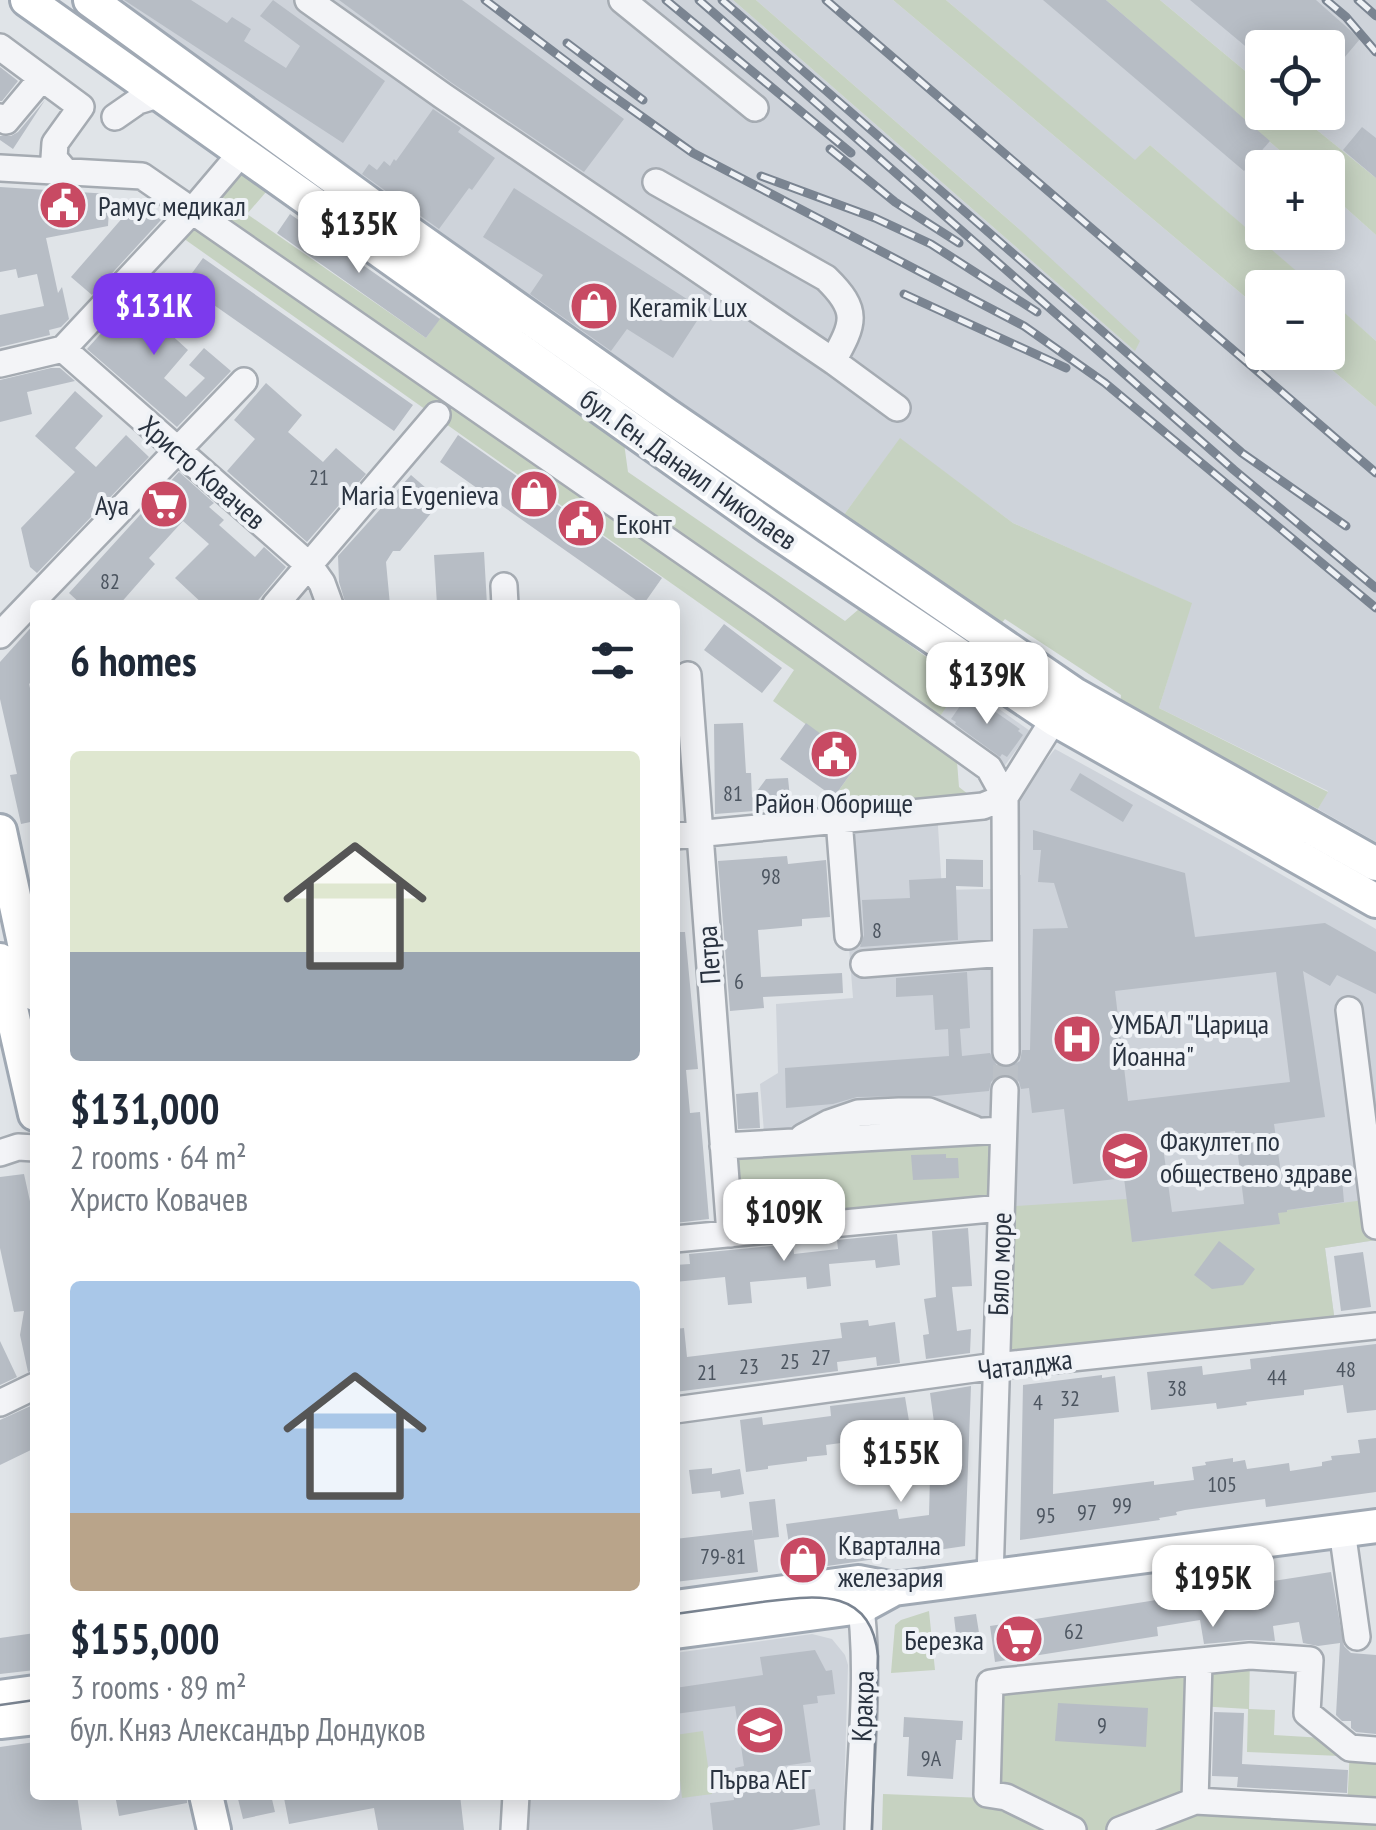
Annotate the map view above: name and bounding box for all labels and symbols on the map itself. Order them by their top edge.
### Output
public building icon: Рамус медикал [37,179,89,231]
place label: Рамус медикал [98,187,246,224]
pin: $135K [289,191,429,276]
pin: $131K [84,273,224,358]
shop icon: Keramik Lux [568,280,620,332]
place label: Keramik Lux [629,288,748,325]
street label: бул. Ген. Данаил Николаев [573,380,805,558]
street label: Христо Ковачев [132,407,274,537]
house number: 21 [309,463,329,491]
shop icon: Maria Evgenieva [508,468,560,520]
place label: Maria Evgenieva [341,476,499,513]
supermarket icon: Aya [138,478,190,530]
place label: Aya [95,486,129,523]
public building icon: Еконт [555,497,607,549]
place label: Еконт [616,505,672,542]
house number: 82 [100,567,120,595]
pin: $139K [917,642,1057,727]
public building icon: Район Оборище [808,728,860,780]
house number: 81 [723,779,743,807]
place label: Район Оборище [755,784,913,821]
house number: 98 [761,862,781,890]
house number: 8 [872,916,882,944]
street label: Петра [687,924,729,986]
house number: 6 [734,967,744,995]
place label: УМБАЛ "Царица Йоанна" [1112,1005,1269,1074]
hospital icon: УМБАЛ "Царица Йоанна" [1051,1013,1103,1065]
place label: Факултет по обществено здраве [1160,1122,1353,1191]
school or university icon: Факултет по обществено здраве [1099,1130,1151,1182]
pin: $109K [714,1179,854,1264]
street label: Бяло море [979,1212,1019,1316]
street label: Чаталджа [976,1340,1074,1388]
house number: 27 [811,1343,831,1371]
house number: 25 [780,1347,800,1375]
house number: 23 [739,1352,759,1380]
house number: 48 [1336,1355,1356,1383]
house number: 21 [697,1358,717,1386]
house number: 44 [1267,1363,1287,1391]
house number: 38 [1167,1374,1187,1402]
house number: 32 [1060,1384,1080,1412]
house number: 4 [1033,1388,1043,1416]
pin: $155K [831,1420,971,1505]
house number: 105 [1207,1470,1237,1498]
house number: 99 [1112,1491,1132,1519]
house number: 97 [1077,1498,1097,1526]
house number: 95 [1036,1501,1056,1529]
place label: Квартална железария [838,1526,943,1595]
shop icon: Квартална железария [777,1534,829,1586]
house number: 79-81 [700,1542,746,1570]
pin: $195K [1143,1545,1283,1630]
supermarket icon: Березка [993,1613,1045,1665]
house number: 62 [1064,1617,1084,1645]
place label: Березка [904,1621,984,1658]
street label: Кракра [842,1670,882,1742]
school or university icon: Първа АЕГ [734,1704,786,1756]
house number: 9 [1097,1711,1107,1739]
house number: 9А [921,1744,942,1772]
place label: Първа АЕГ [709,1760,812,1797]

